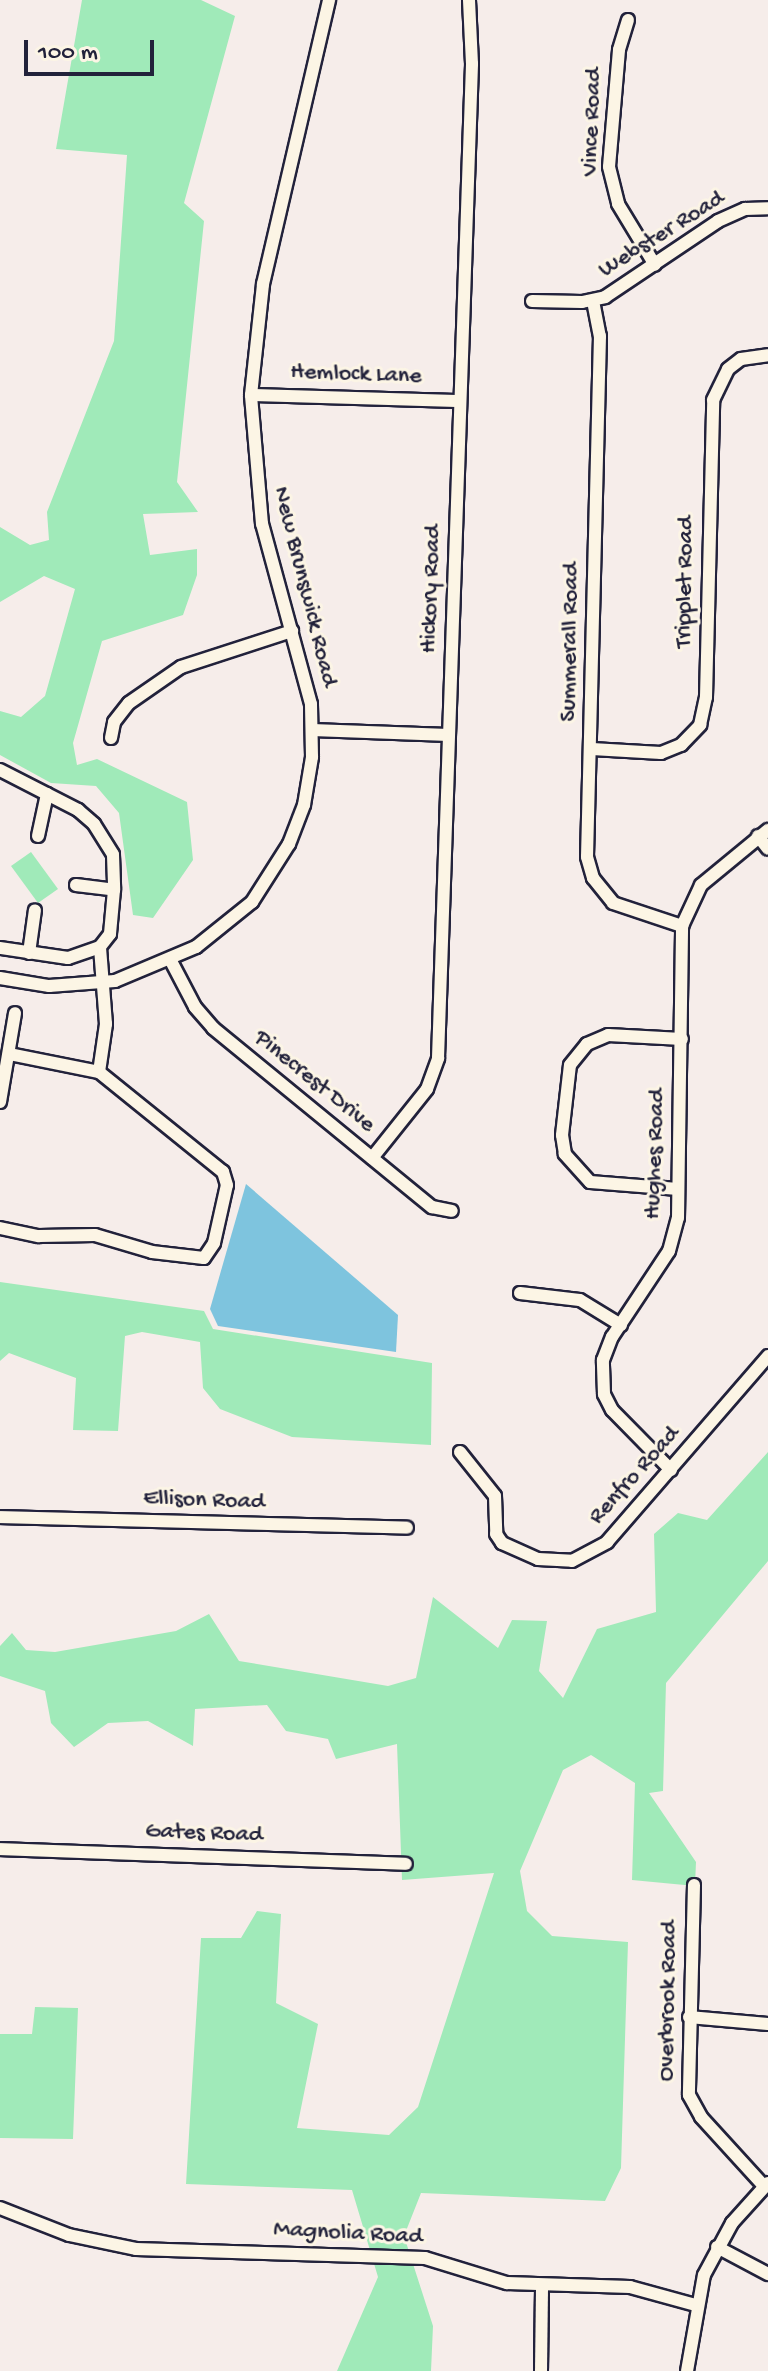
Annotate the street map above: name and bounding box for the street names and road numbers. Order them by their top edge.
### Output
street label: Vince Road [577,67,609,177]
street label: Webster Road [594,185,730,285]
street label: Hemlock Lane [290,358,422,392]
street label: New Brunswick Road [265,484,343,690]
street label: Tripplet Road [670,516,702,648]
street label: Hickory Road [415,524,449,654]
street label: Summerall Road [555,562,587,722]
street label: Pinecrest Drive [247,1024,381,1140]
street label: Hughes Road [639,1088,673,1220]
street label: Renfro Road [583,1421,687,1531]
street label: Ellison Road [143,1484,265,1518]
street label: Gates Road [145,1818,263,1850]
street label: Overbrook Road [653,1920,685,2082]
street label: Magnolia Road [273,2216,423,2252]

